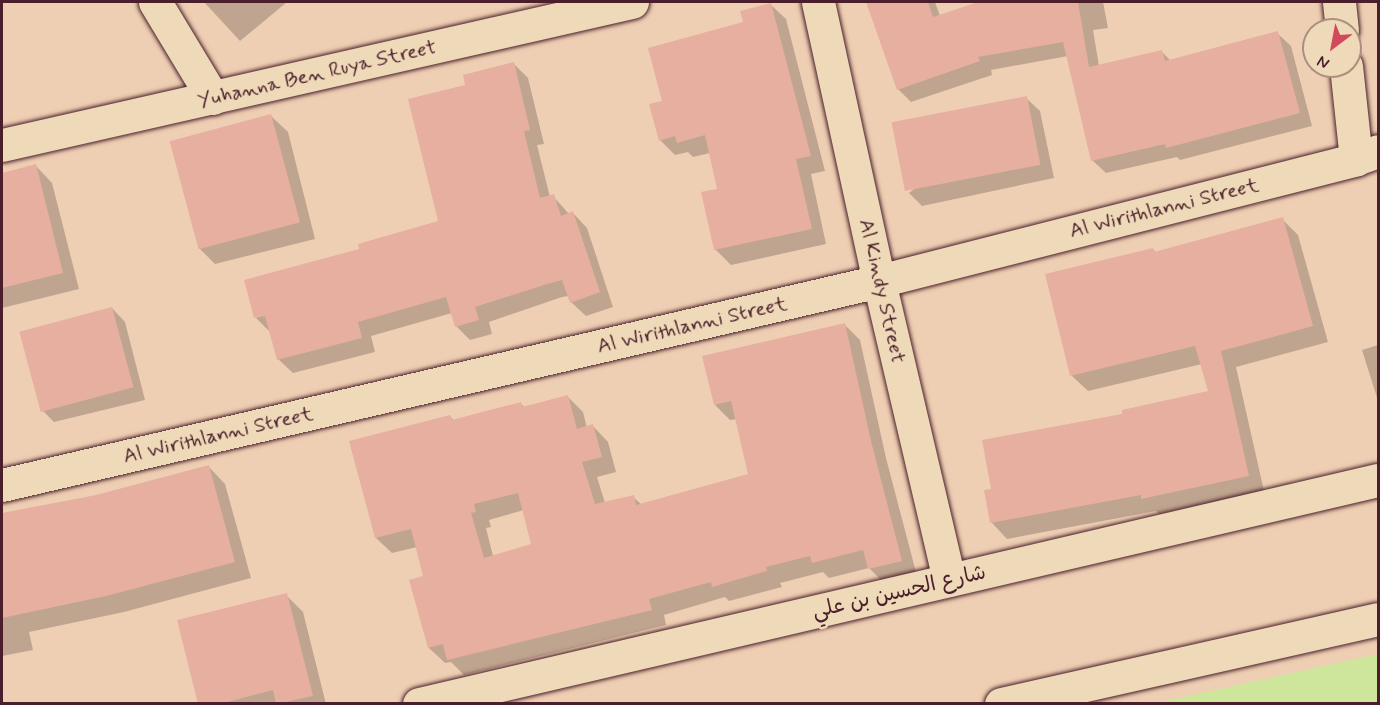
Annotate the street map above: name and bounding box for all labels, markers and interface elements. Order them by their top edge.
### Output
north arrow [1302,18,1362,78]
street label: Yuhanna Ben Ruya Street [198,35,436,113]
text: N [1313,50,1333,74]
street label: Al Wirithlanni Street [1067,172,1261,244]
street label: Al Kindy Street [854,219,910,363]
street label: Al Wirithlanni Street [595,291,789,359]
street label: Al Wirithlanni Street [121,401,315,469]
street label: شارع الحسين بن علي [810,560,988,624]

